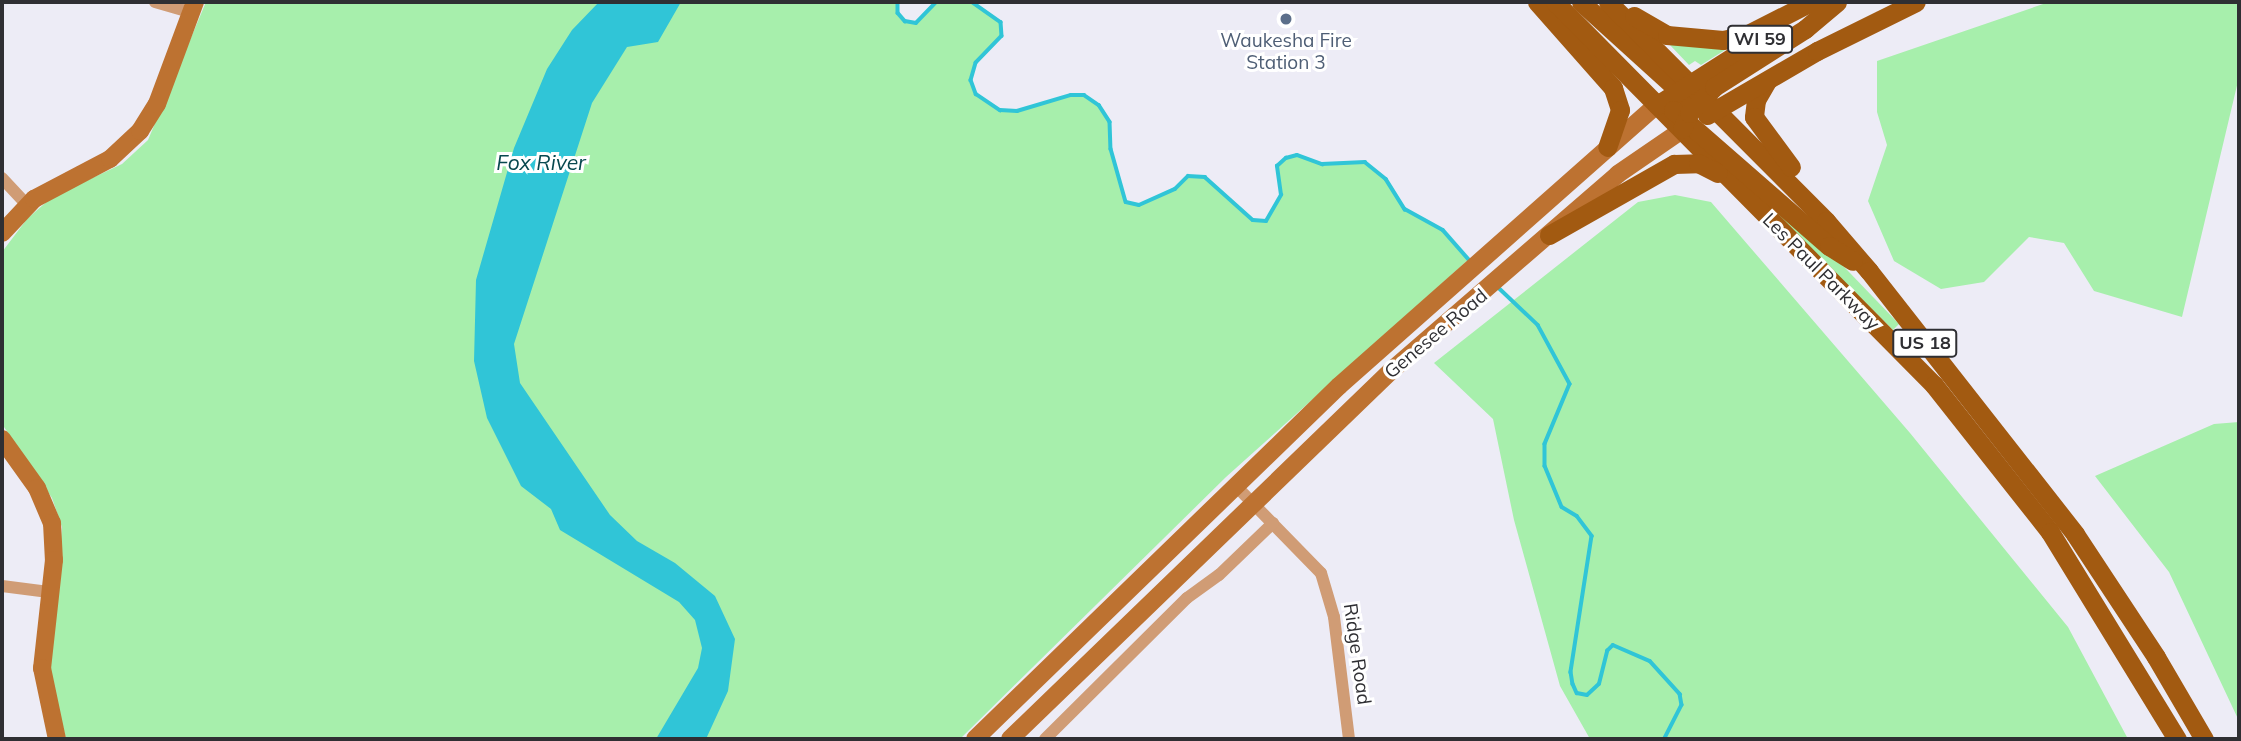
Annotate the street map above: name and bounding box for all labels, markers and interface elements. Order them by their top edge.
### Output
marker: Waukesha Fire Station 3 [1278,11,1294,27]
road number: WI 59 [1727,24,1793,54]
place label: Waukesha Fire Station 3 [1220,30,1352,74]
water label: Fox River [496,149,586,175]
street label: Les Paul Parkway [1758,209,1884,335]
street label: Genesee Road [1380,284,1492,384]
road number: US 18 [1892,328,1958,358]
street label: Ridge Road [1339,602,1375,706]

